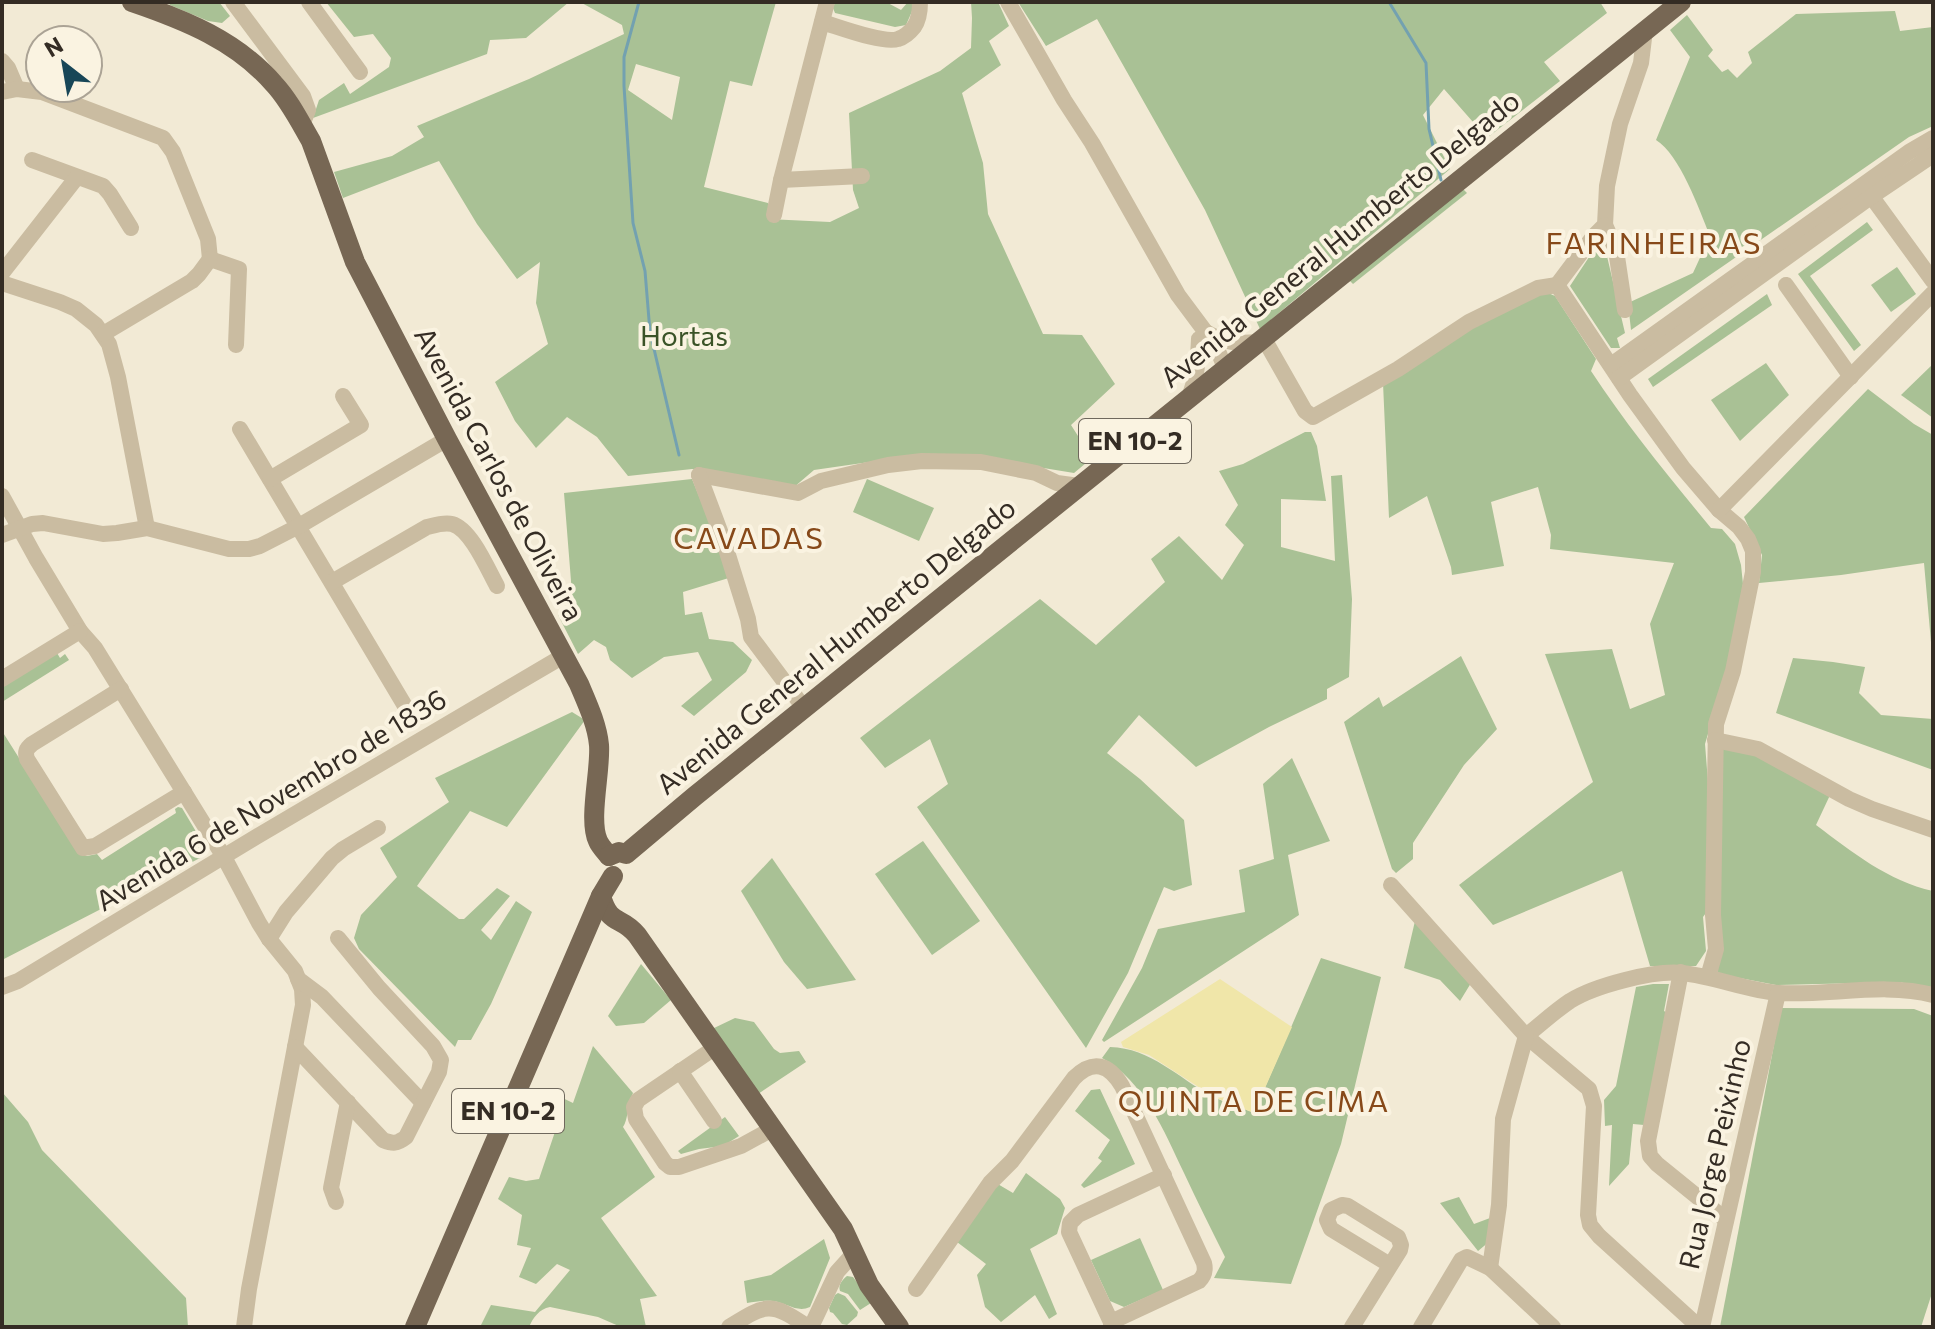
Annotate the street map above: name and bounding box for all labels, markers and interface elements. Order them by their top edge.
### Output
north arrow [24,24,104,104]
text: N [39,31,67,62]
street label: Avenida General Humberto Delgado [1153,83,1526,394]
district label: FARINHEIRAS [1546,223,1762,260]
park label: Hortas [640,318,728,352]
street label: Avenida Carlos de Oliveira [408,321,592,626]
road number: EN 10-2 [1079,419,1191,463]
street label: Avenida General Humberto Delgado [649,490,1022,801]
district label: CAVADAS [673,518,825,555]
street label: Avenida 6 de Novembro de 1836 [89,681,452,917]
street label: Rua Jorge Peixinho [1671,1035,1757,1272]
district label: QUINTA DE CIMA [1118,1081,1390,1118]
road number: EN 10-2 [452,1089,564,1133]

